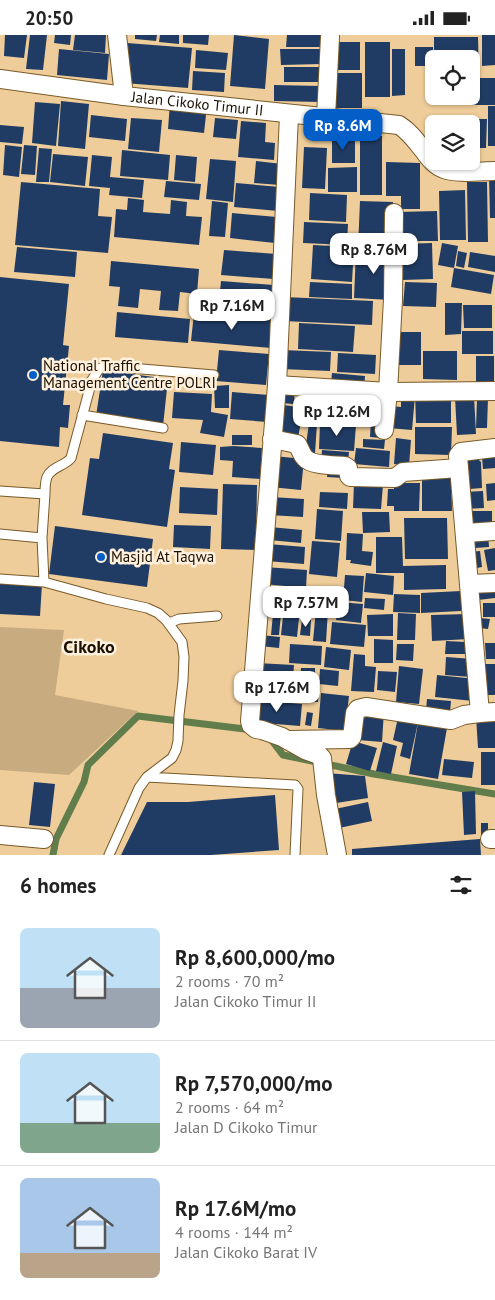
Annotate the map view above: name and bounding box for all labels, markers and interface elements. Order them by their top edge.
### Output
text: 20:50 [25,6,73,30]
map controls [425,50,480,170]
button: locate [425,50,480,105]
street label: Jalan Cikoko Timur II [130,87,264,120]
pin: Rp 8.6M [297,109,389,151]
text: Rp 8.6M [314,115,372,135]
button: layers [425,115,480,170]
pin: Rp 8.76M [322,233,426,275]
text: Rp 8.76M [341,239,407,259]
pin: Rp 7.16M [180,289,284,331]
text: Rp 7.16M [200,295,264,315]
place label: National Traffic Management Centre POLRI [43,356,216,392]
marker: National Traffic Management Centre POLRI [27,369,39,381]
pin: Rp 12.6M [285,395,389,437]
text: Rp 12.6M [304,401,370,421]
place label: Masjid At Taqwa [111,547,214,566]
marker: Masjid At Taqwa [95,551,107,563]
pin: Rp 7.57M [254,585,358,628]
text: Rp 7.57M [274,592,338,612]
district label: Cikoko [63,635,115,658]
pin: Rp 17.6M [225,671,329,713]
text: Rp 17.6M [245,677,309,697]
icon: filters [447,871,475,899]
text: 6 homes [20,872,96,899]
text: Rp 8,600,000/mo [175,944,335,971]
icon: home [60,948,120,1008]
text: 2 rooms · 70 m² [175,971,284,991]
text: Jalan Cikoko Timur II [175,991,316,1011]
text: Rp 7,570,000/mo [175,1070,332,1097]
icon: home [60,1073,120,1133]
text: 2 rooms · 64 m² [175,1097,284,1117]
text: Jalan D Cikoko Timur [175,1117,317,1137]
text: Rp 17.6M/mo [175,1195,296,1222]
icon: home [60,1198,120,1258]
text: 4 rooms · 144 m² [175,1222,293,1242]
text: Jalan Cikoko Barat IV [175,1242,317,1262]

